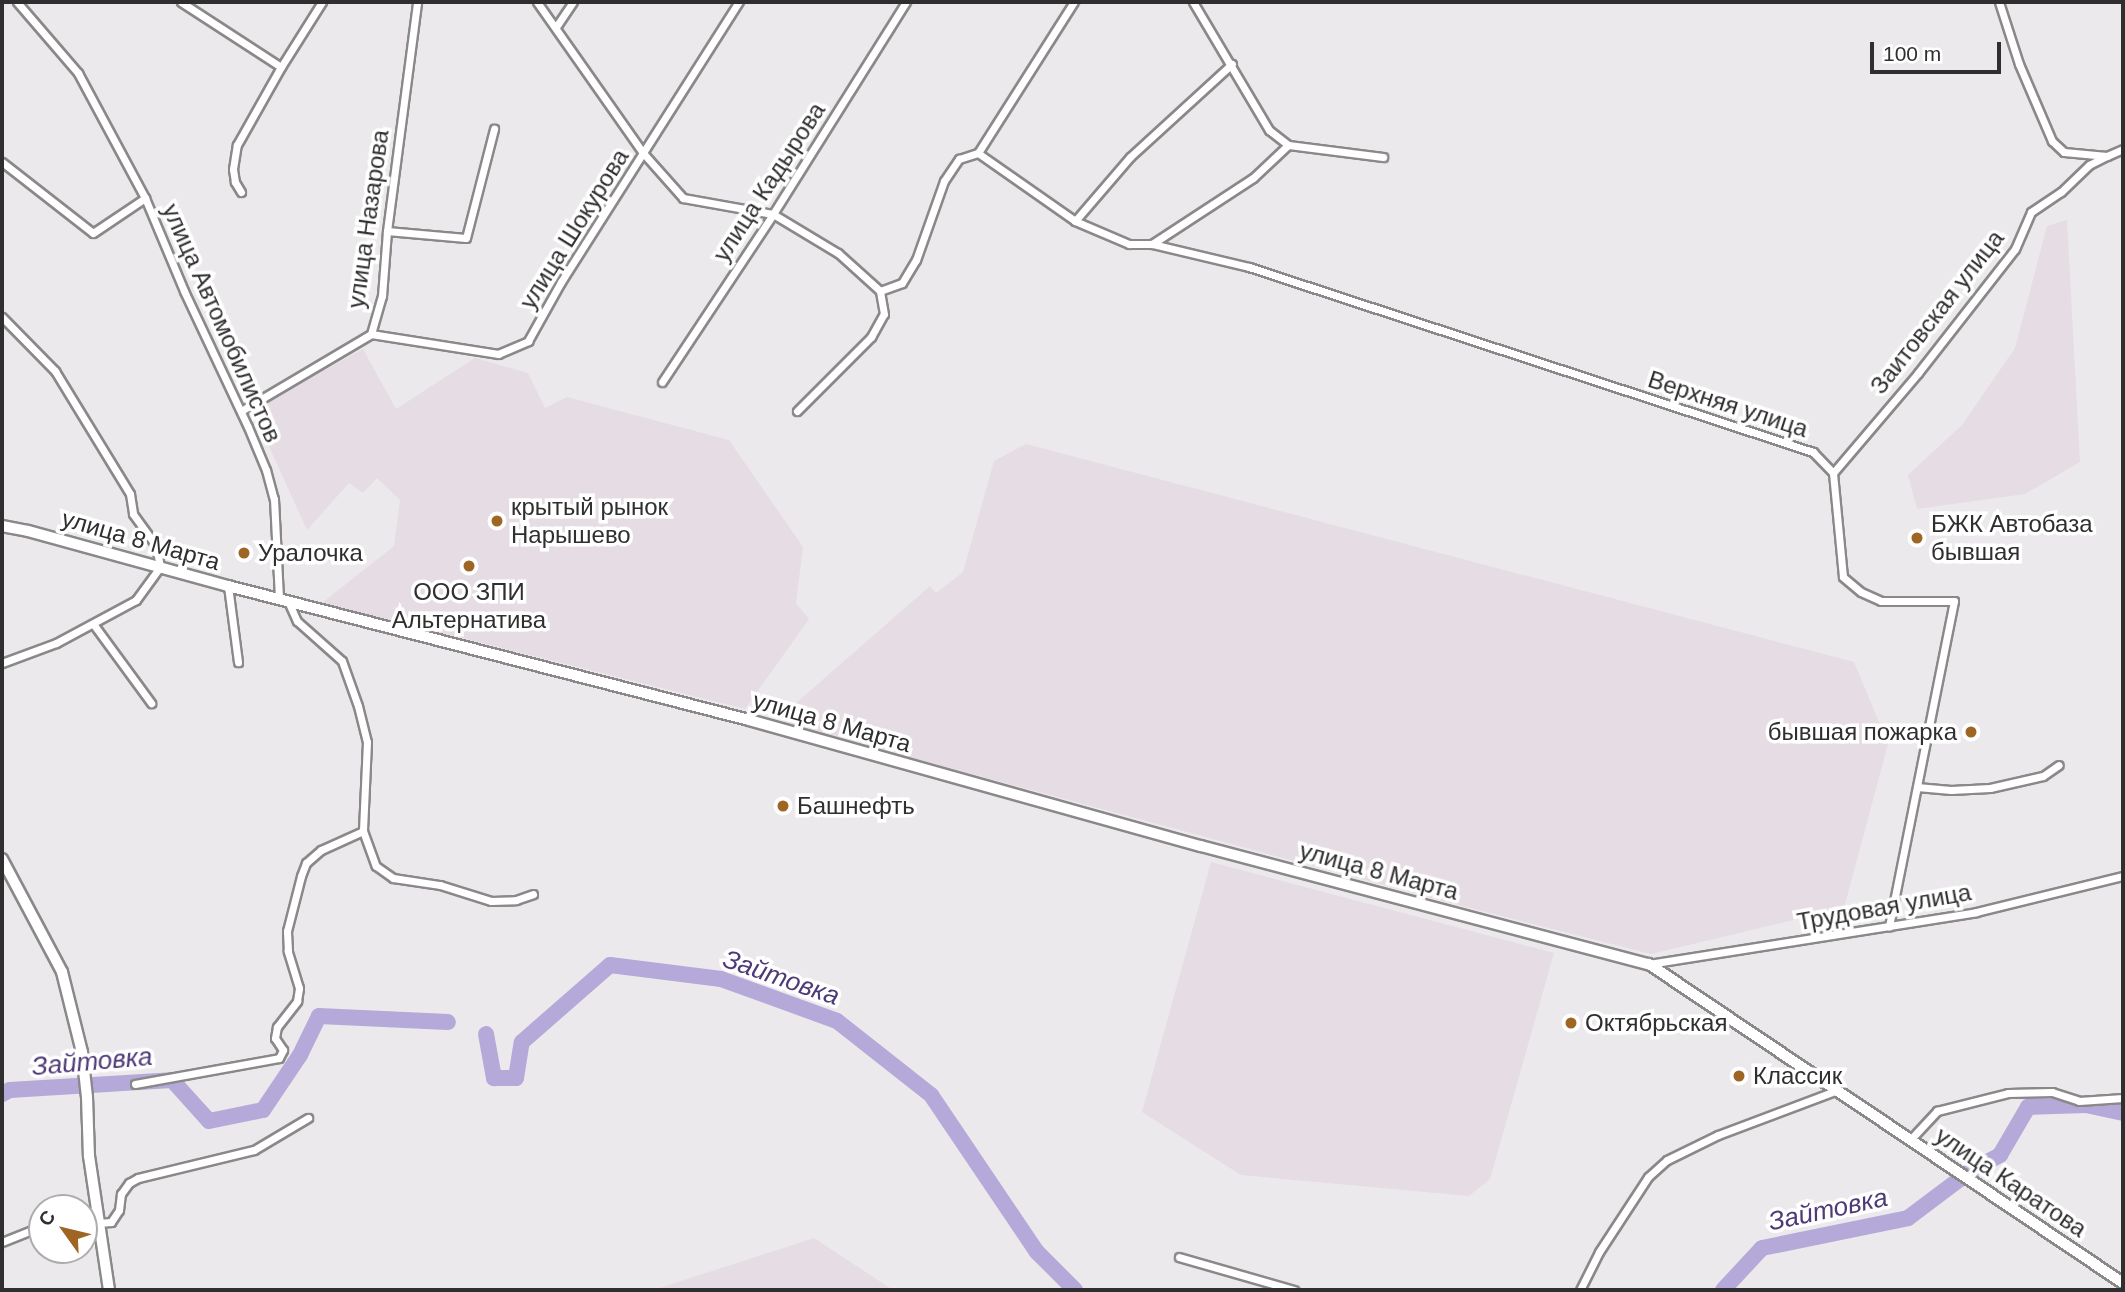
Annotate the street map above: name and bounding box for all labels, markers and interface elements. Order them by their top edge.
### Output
scale bar [1873,28,2004,72]
text: 100 m [1883,42,1941,65]
street label: улица Кадырова [707,97,831,267]
street label: улица Назарова [341,128,395,310]
street label: улица Шокурова [513,144,635,314]
street label: улица Автомобилистов [156,199,288,447]
street label: Заитовская улица [1864,224,2010,400]
street label: Верхняя улица [1644,365,1812,443]
place label: крытый рынок Нарышево [511,493,668,549]
street label: улица 8 Марта [59,504,223,576]
place label: БЖК Автобаза бывшая [1931,510,2092,566]
marker: крытый рынок Нарышево [489,513,505,529]
marker: БЖК Автобаза бывшая [1909,530,1925,546]
place label: Уралочка [258,539,363,567]
marker: Уралочка [236,545,252,561]
marker: ООО ЗПИ Альтернатива [461,558,477,574]
place label: ООО ЗПИ Альтернатива [392,578,546,634]
street label: улица 8 Марта [750,686,914,758]
place label: бывшая пожарка [1768,718,1957,746]
marker: бывшая пожарка [1963,724,1979,740]
place label: Башнефть [797,792,915,820]
marker: Башнефть [775,798,791,814]
street label: улица 8 Марта [1296,836,1462,906]
street label: Трудовая улица [1795,878,1973,936]
water label: Зайтовка [719,944,843,1012]
place label: Октябрьская [1585,1009,1727,1037]
marker: Октябрьская [1563,1015,1579,1031]
water label: Зайтовка [30,1041,154,1083]
place label: Классик [1753,1062,1842,1090]
marker: Классик [1731,1068,1747,1084]
street label: улица Каратова [1930,1121,2092,1243]
water label: Зайтовка [1766,1182,1890,1238]
north arrow [28,1194,98,1264]
text: С [34,1207,59,1230]

